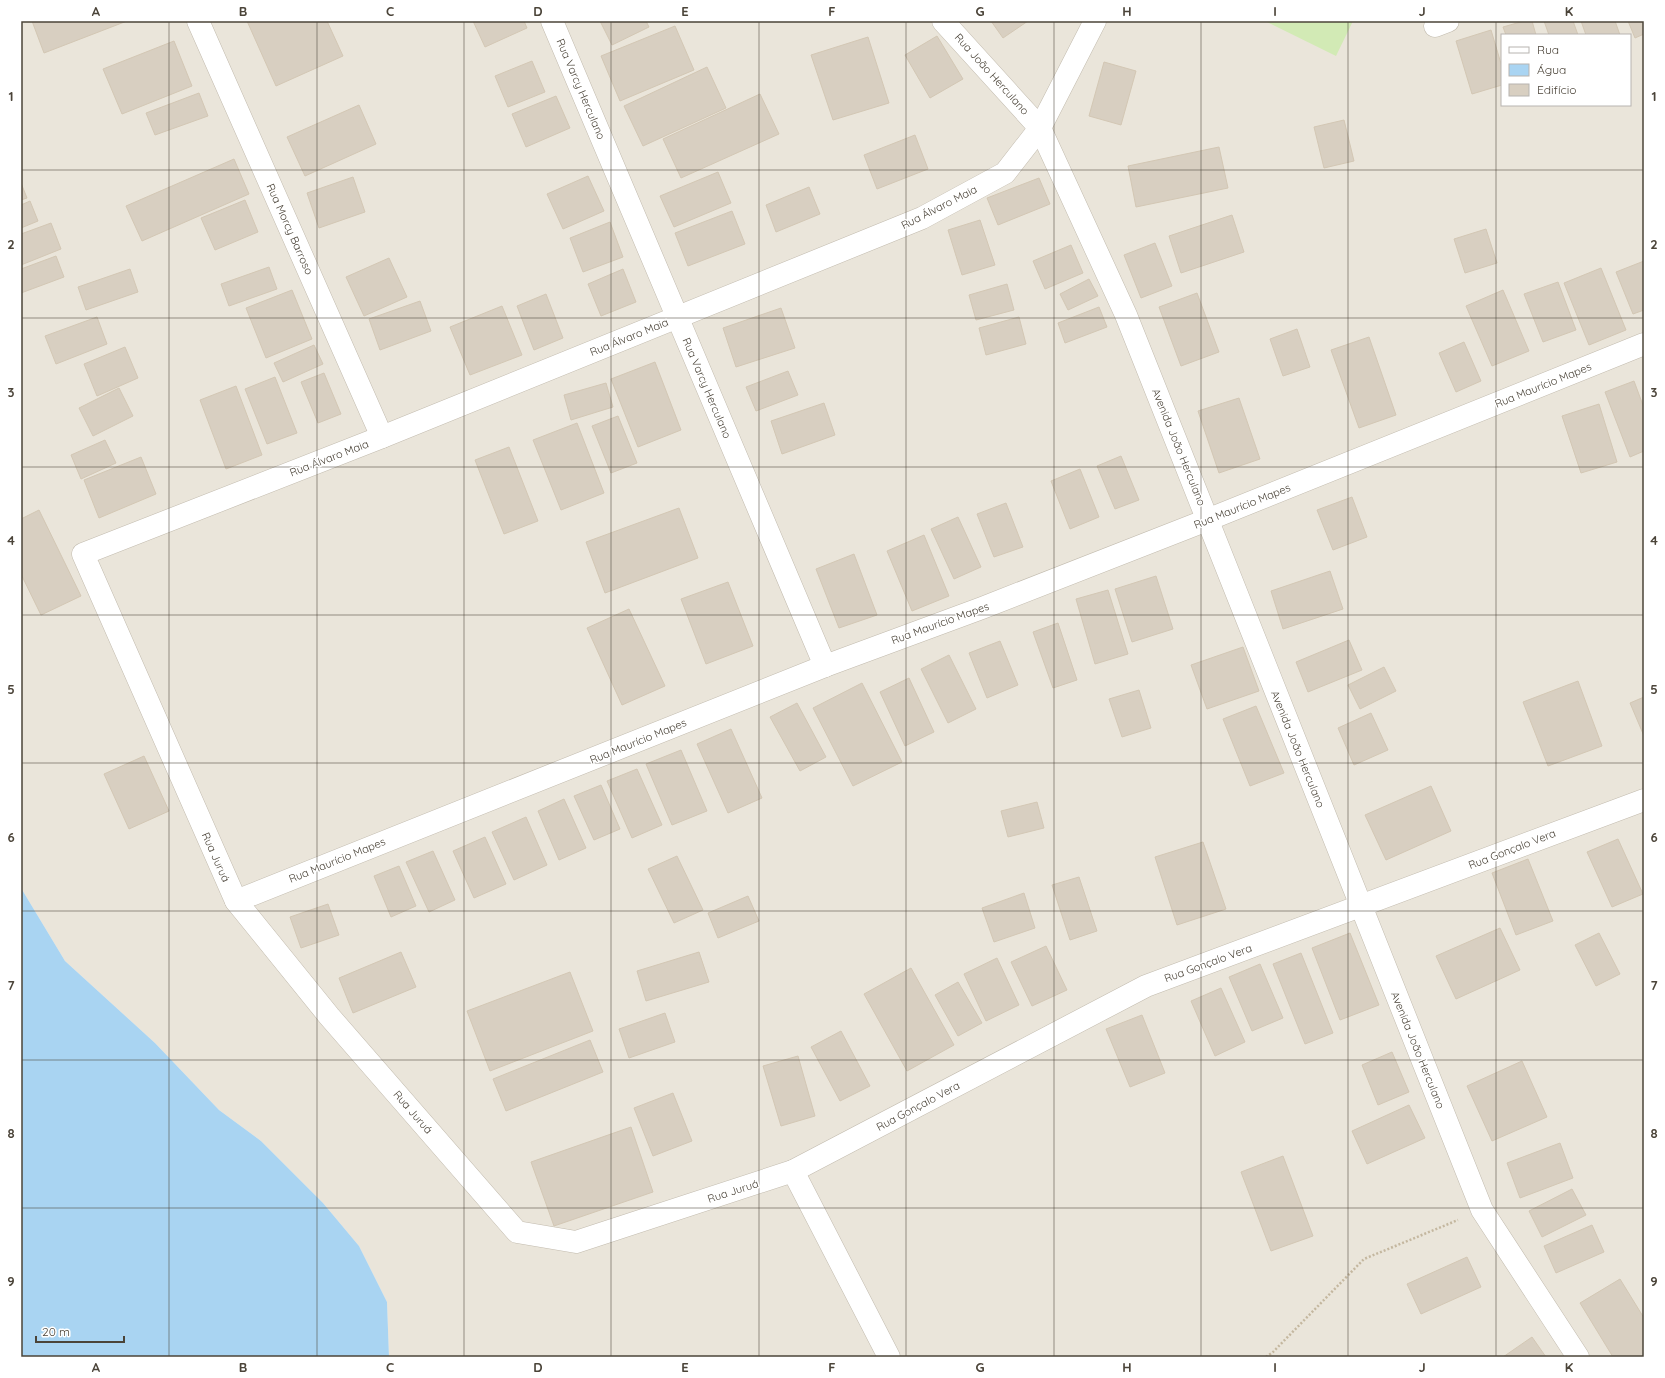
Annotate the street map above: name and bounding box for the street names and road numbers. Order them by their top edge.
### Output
street label: Rua João Herculano [952,30,1032,118]
street label: Rua Varcy Herculano [553,36,609,142]
street label: Rua Morcy Barroso [264,181,317,277]
street label: Rua Álvaro Maia [899,182,979,232]
street label: Rua Álvaro Maia [588,315,670,359]
street label: Rua Varcy Herculano [679,335,735,441]
street label: Rua Maurício Mapes [1493,359,1593,411]
street label: Avenida João Herculano [1149,386,1209,508]
street label: Rua Álvaro Maia [288,437,370,479]
street label: Rua Maurício Mapes [1192,480,1292,532]
street label: Rua Maurício Mapes [889,599,991,647]
street label: Avenida João Herculano [1268,688,1328,810]
street label: Rua Maurício Mapes [588,715,688,767]
street label: Rua Gonçalo Vera [1466,826,1558,872]
street label: Rua Juruá [199,830,233,884]
street label: Rua Maurício Mapes [287,834,387,886]
street label: Rua Gonçalo Vera [1162,941,1254,985]
street label: Avenida João Herculano [1388,989,1448,1111]
street label: Rua Gonçalo Vera [874,1078,962,1134]
street label: Rua Juruá [390,1087,436,1137]
street label: Rua Juruá [706,1176,760,1206]

